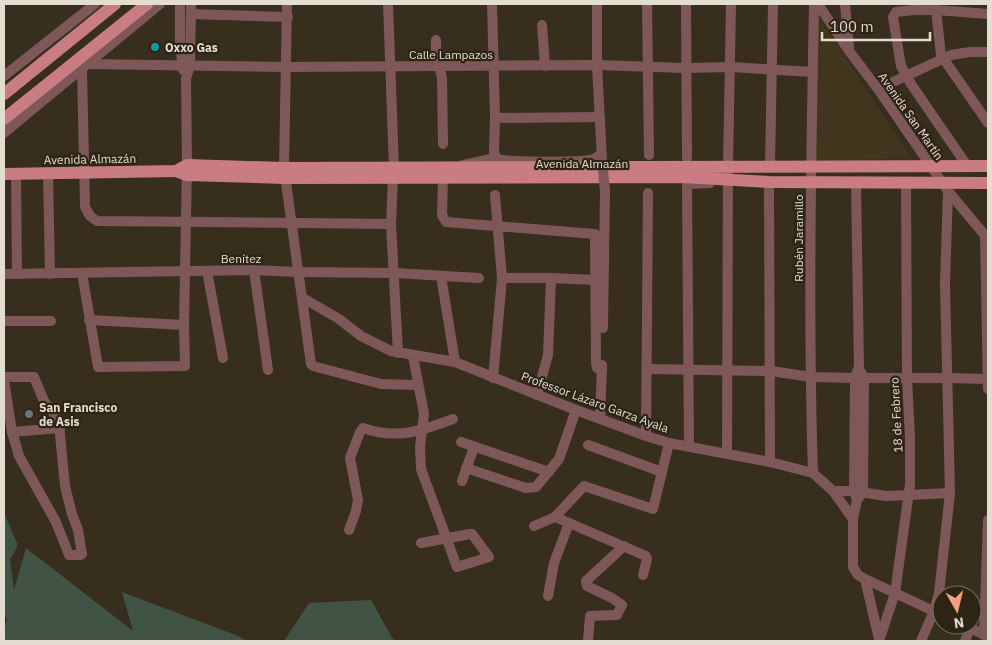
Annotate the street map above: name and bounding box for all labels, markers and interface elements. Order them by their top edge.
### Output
scale bar [822,10,930,42]
text: 100 m [830,17,874,36]
place label: Oxxo Gas [165,40,218,55]
marker: Oxxo Gas [149,41,161,53]
street label: Calle Lampazos [409,47,493,62]
street label: Avenida San Martín [875,69,947,163]
street label: Avenida Almazán [44,151,136,167]
street label: Avenida Almazán [536,156,628,171]
street label: Rubén Jaramillo [791,194,806,282]
street label: Benítez [221,251,262,266]
street label: Professor Lázaro Garza Ayala [519,368,671,436]
street label: 18 de Febrero [887,377,905,453]
place label: San Francisco de Asis [39,400,117,429]
marker: San Francisco de Asis [23,408,35,420]
north arrow [932,585,982,635]
text: N [953,613,965,632]

